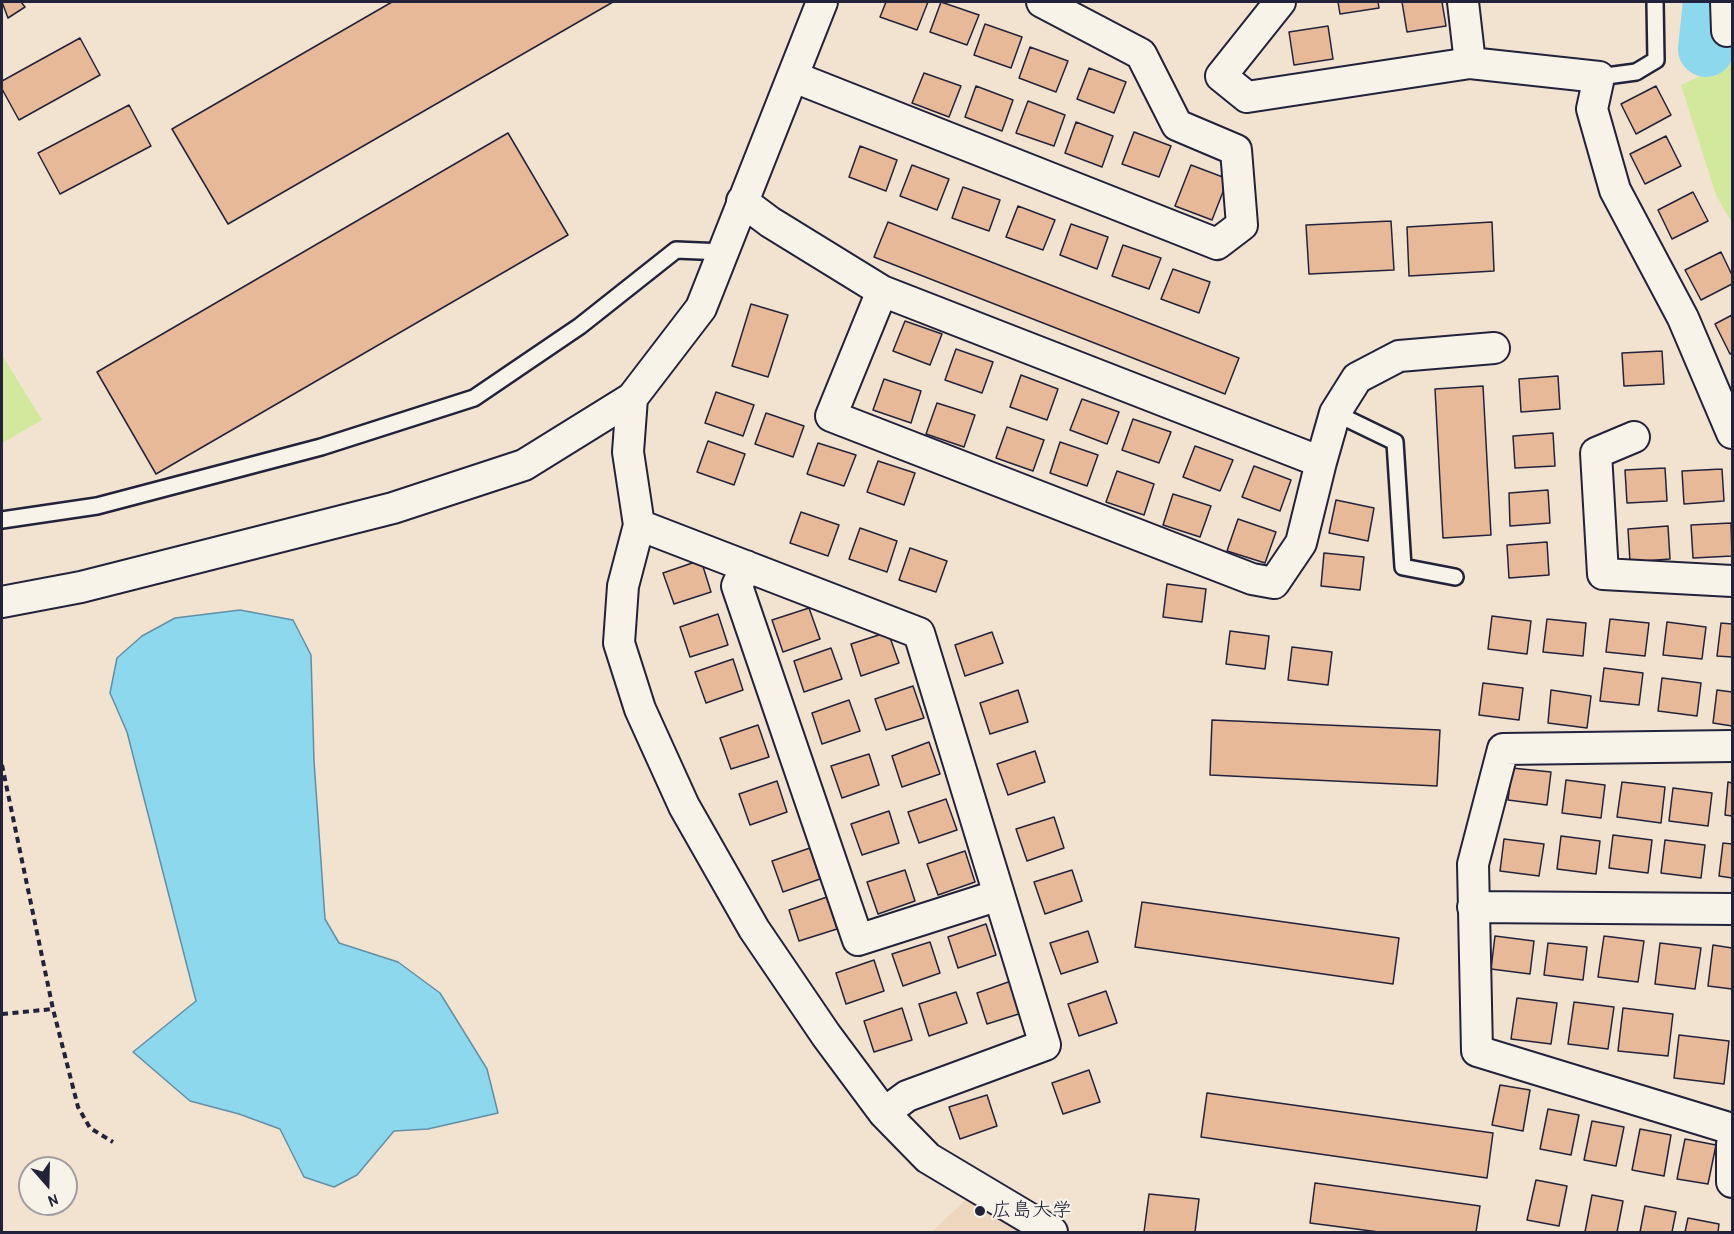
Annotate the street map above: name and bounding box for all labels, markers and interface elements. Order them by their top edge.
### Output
north arrow [18,1156,78,1216]
text: N [46,1189,61,1213]
place label: 広島大学 [992,1199,1072,1223]
marker: 広島大学 [973,1204,987,1218]

